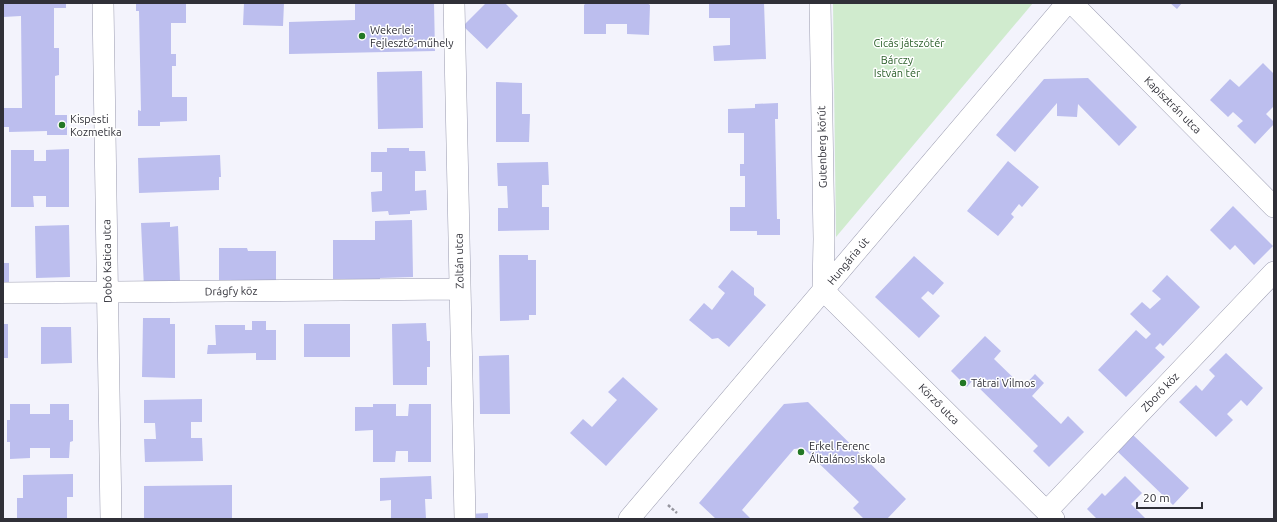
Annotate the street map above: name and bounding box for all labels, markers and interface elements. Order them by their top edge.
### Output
place label: Wekerlei Fejlesztő-műhely [370,24,454,49]
marker: Wekerlei Fejlesztő-műhely [357,31,367,41]
park label: Cicás játszótér [874,37,945,49]
park label: Bárczy István tér [874,54,921,79]
street label: Kapisztrán utca [1142,74,1204,136]
street label: Gutenberg körút [815,105,829,188]
place label: Kispesti Kozmetika [70,113,122,138]
marker: Kispesti Kozmetika [57,120,67,130]
street label: Dobó Katica utca [100,219,114,303]
street label: Zoltán utca [453,233,465,289]
street label: Hungária út [825,234,872,287]
street label: Drágfy köz [204,285,258,297]
street label: Zboró köz [1139,370,1181,414]
place label: Tátrai Vilmos [971,377,1035,389]
marker: Tátrai Vilmos [958,378,968,388]
street label: Körző utca [916,381,962,427]
place label: Erkel Ferenc Általános Iskola [809,440,885,465]
marker: Erkel Ferenc Általános Iskola [796,447,806,457]
scale bar [1137,484,1202,510]
text: 20 m [1143,491,1170,504]

